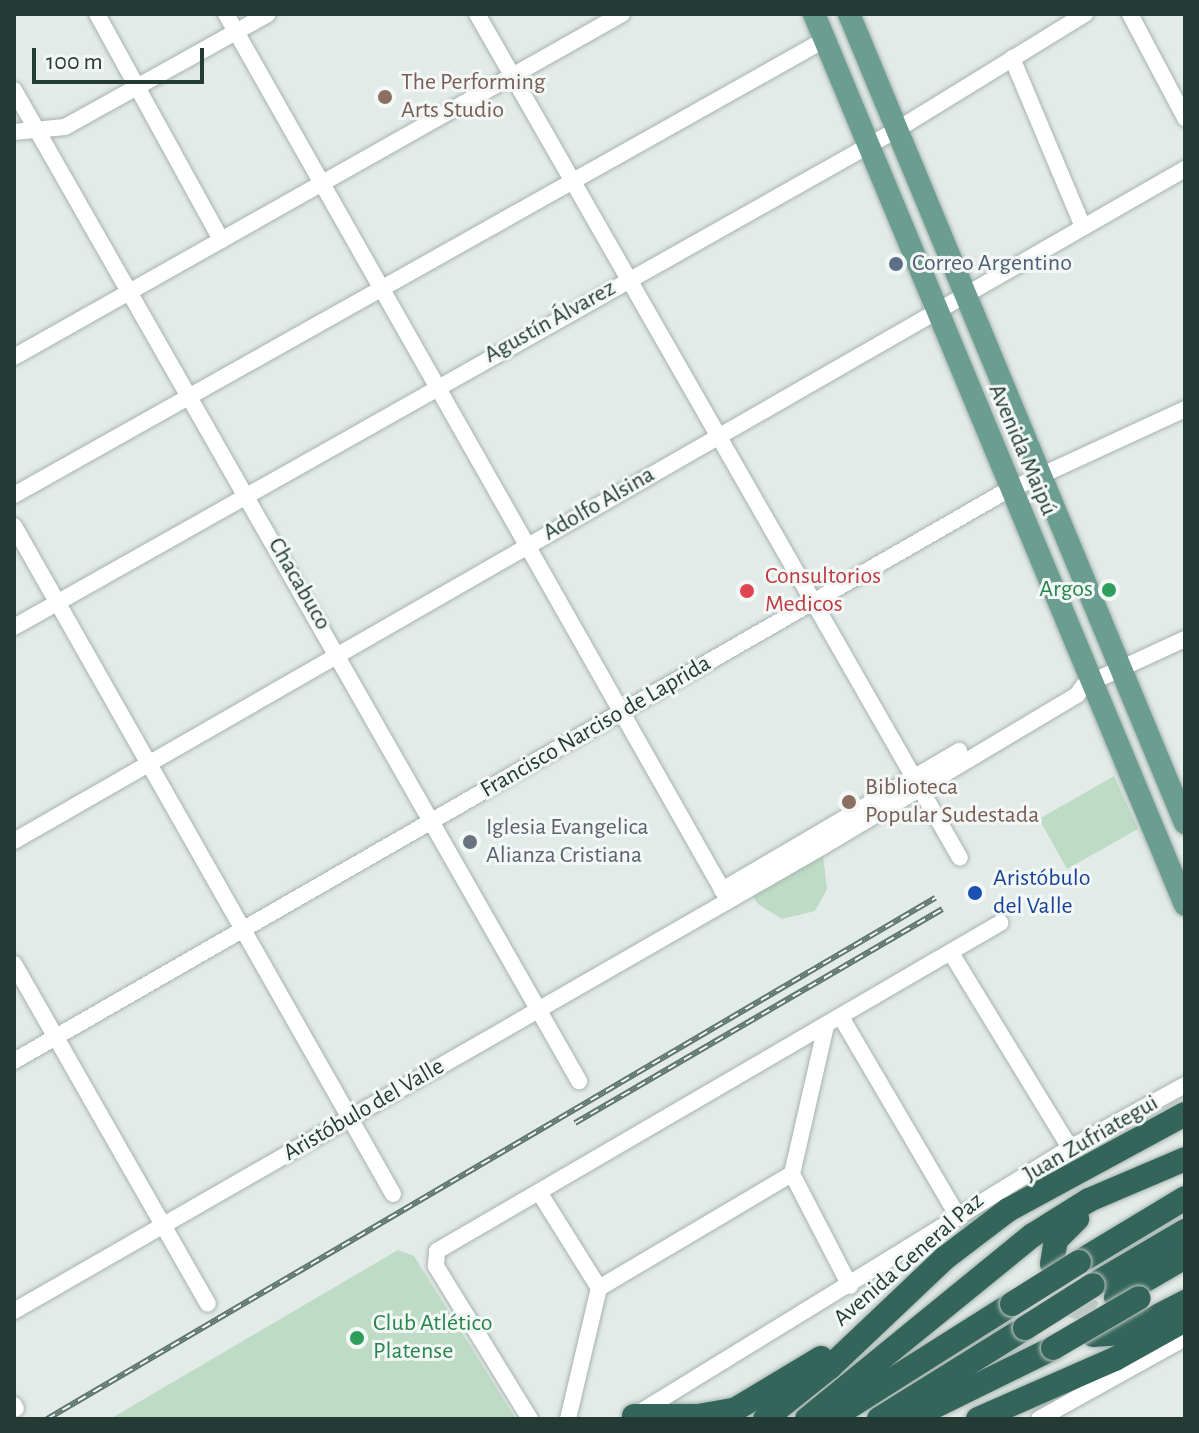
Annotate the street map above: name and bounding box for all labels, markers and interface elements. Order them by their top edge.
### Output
scale bar [36,32,208,82]
text: 100 m [46,50,103,74]
place label: The Performing Arts Studio [401,69,546,125]
marker: The Performing Arts Studio [376,88,394,106]
place label: Correo Argentino [912,250,1072,278]
marker: Correo Argentino [887,255,905,273]
street label: Agustín Álvarez [479,274,621,370]
street label: Avenida Maipú [981,380,1063,520]
street label: Adolfo Alsina [538,460,660,548]
street label: Chacabuco [261,533,337,635]
place label: Consultorios Medicos [765,563,881,619]
place label: Argos [1039,576,1093,604]
marker: Consultorios Medicos [736,580,758,602]
marker: Argos [1100,581,1118,599]
street label: Francisco Narciso de Laprida [476,649,716,805]
place label: Biblioteca Popular Sudestada [865,774,1039,830]
marker: Biblioteca Popular Sudestada [840,793,858,811]
place label: Iglesia Evangelica Alianza Cristiana [486,814,649,870]
marker: Iglesia Evangelica Alianza Cristiana [461,833,479,851]
place label: Aristóbulo del Valle [993,865,1090,921]
marker: Aristóbulo del Valle [964,882,986,904]
street label: Aristóbulo del Valle [278,1052,450,1168]
street label: Juan Zufriategui [1019,1089,1163,1189]
street label: Avenida General Paz [828,1187,990,1333]
place label: Club Atlético Platense [373,1310,492,1366]
marker: Club Atlético Platense [348,1329,366,1347]

